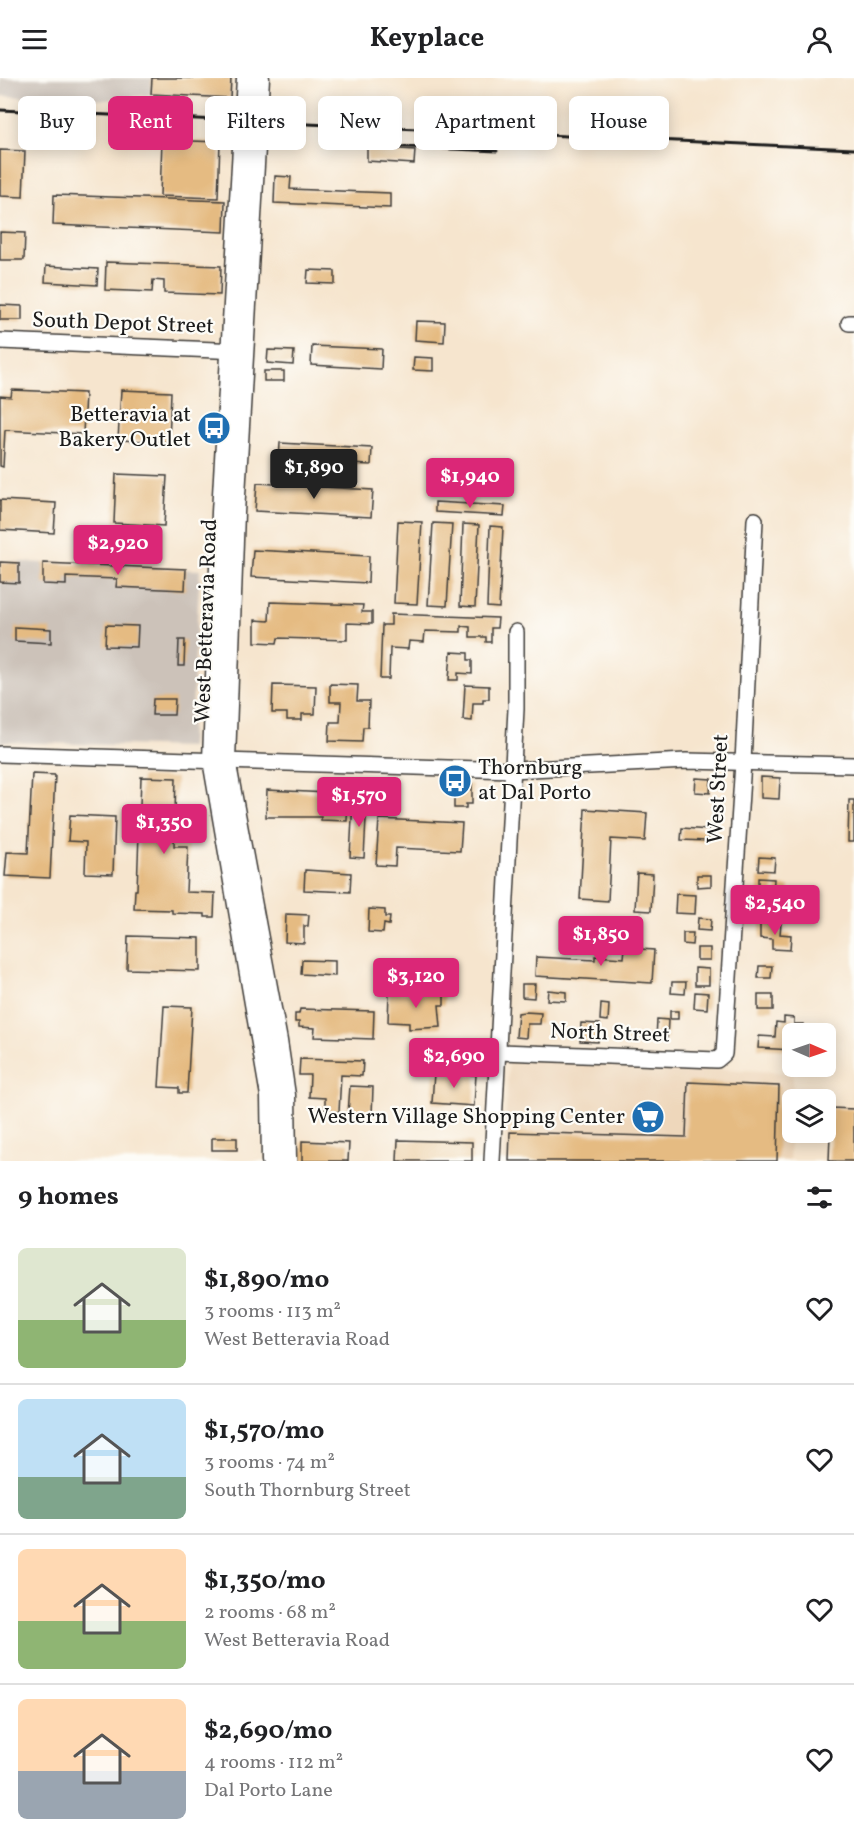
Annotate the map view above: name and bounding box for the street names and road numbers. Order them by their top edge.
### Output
street label: South Depot Street [31,305,215,343]
street label: West Betteravia Road [188,518,226,724]
street label: West Street [701,733,737,845]
street label: North Street [549,1016,671,1052]

